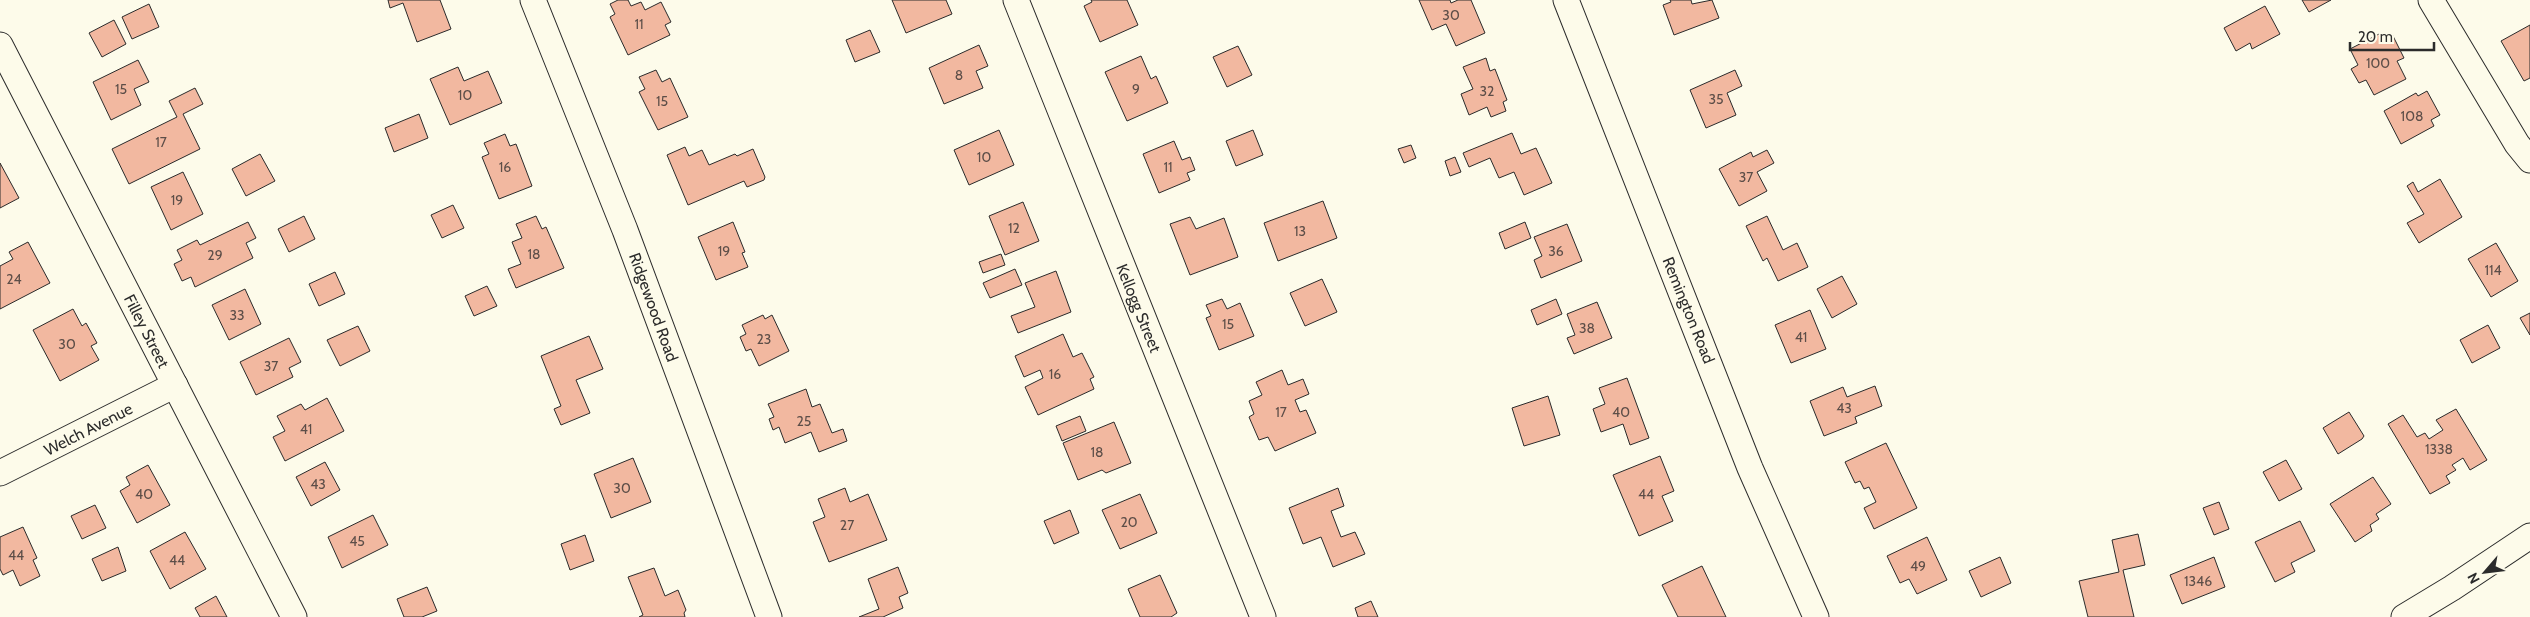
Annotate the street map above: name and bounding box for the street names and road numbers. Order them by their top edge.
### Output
street label: Ridgewood Road [625,250,682,364]
street label: Remington Road [1659,254,1719,366]
street label: Kellogg Street [1112,261,1165,356]
street label: Filley Street [120,291,173,372]
street label: Welch Avenue [41,399,136,460]

